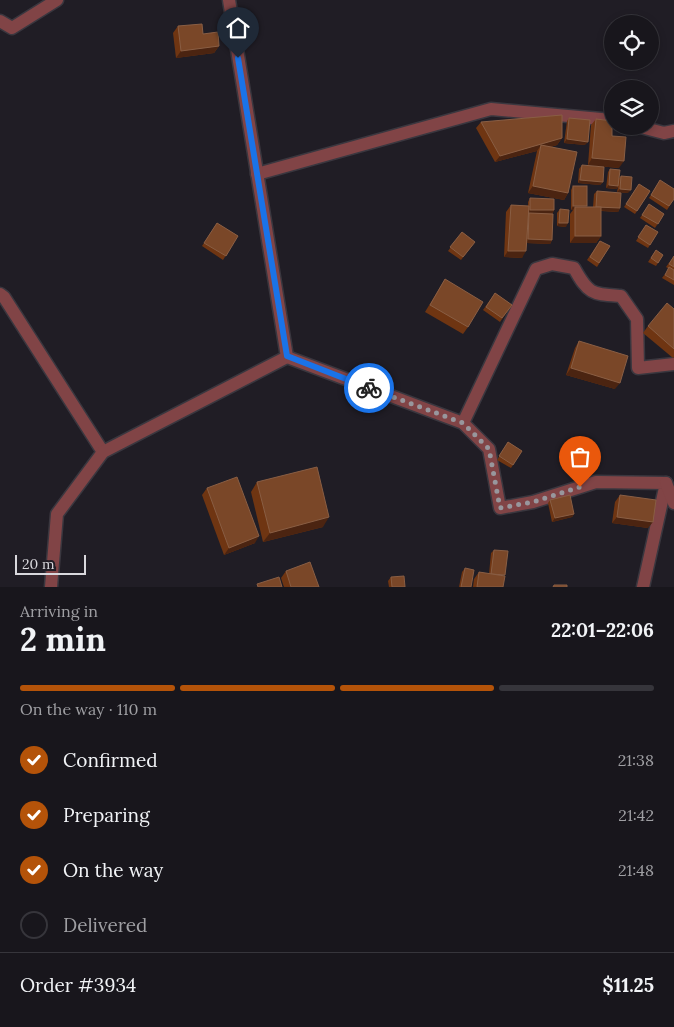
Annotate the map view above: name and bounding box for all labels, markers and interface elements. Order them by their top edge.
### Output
pin [217,7,259,58]
icon: home [224,14,252,42]
map controls [604,15,659,135]
button: locate [604,15,659,70]
button: layers [604,80,659,135]
courier [344,363,394,413]
icon: bike [355,374,383,402]
pin [559,436,601,487]
icon: bag [566,443,594,471]
scale bar [15,552,86,575]
text: 20 m [22,555,54,573]
text: Arriving in [20,601,98,621]
text: 22:01–22:06 [551,618,654,642]
text: 2 min [20,619,106,660]
text: On the way · 110 m [20,699,157,719]
icon: check [20,746,48,774]
text: Confirmed [63,748,158,772]
text: 21:38 [618,750,654,770]
icon: check [20,801,48,829]
text: Preparing [63,803,150,827]
text: 21:42 [618,805,654,825]
icon: check [20,856,48,884]
text: On the way [63,858,163,882]
text: 21:48 [618,860,654,880]
text: Delivered [63,913,147,937]
text: Order #3934 [20,973,136,997]
text: $11.25 [603,973,654,997]

